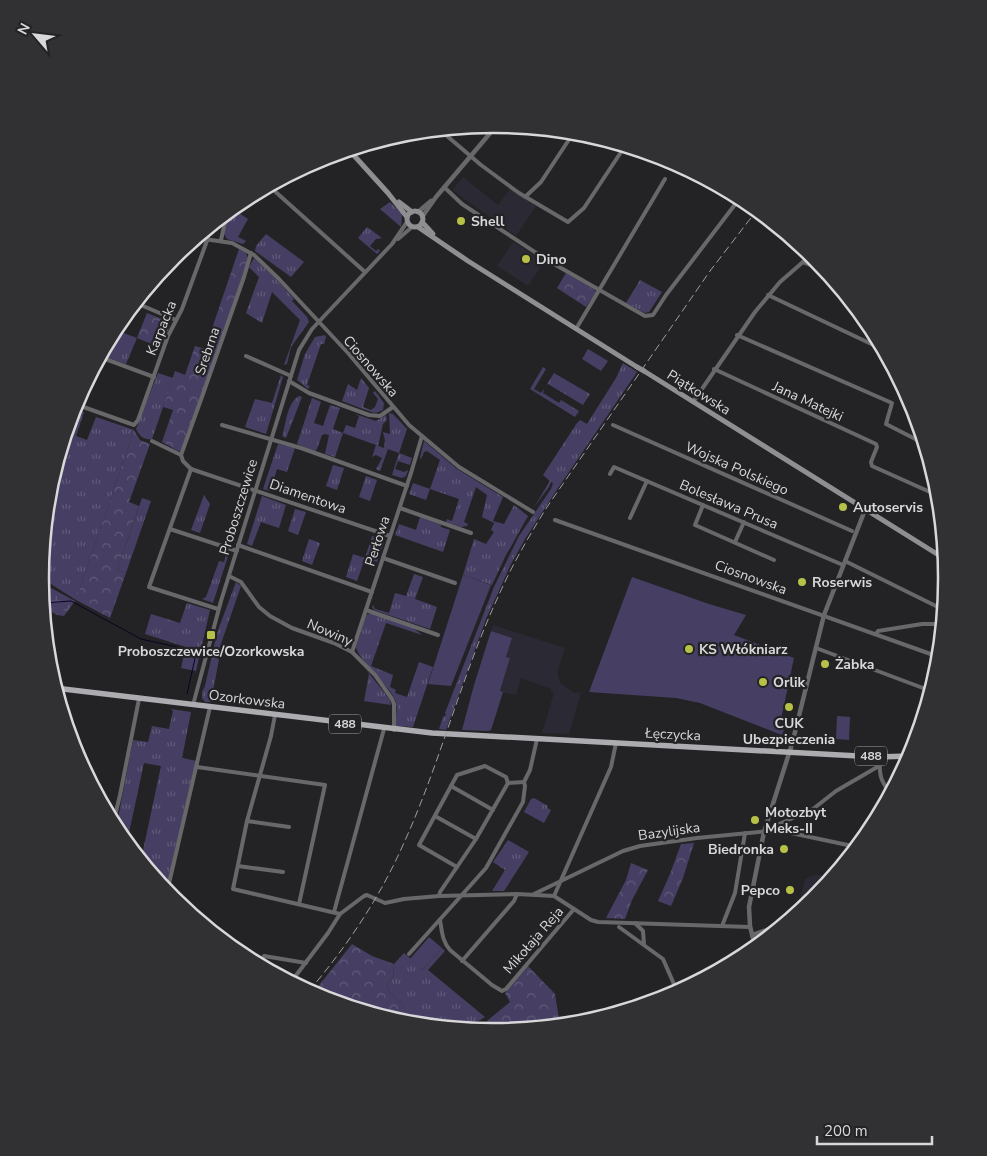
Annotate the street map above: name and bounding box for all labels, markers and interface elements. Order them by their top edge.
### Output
north arrow [10,10,60,60]
text: N [13,20,35,38]
place label: Shell [471,212,505,231]
marker: Shell [455,215,467,227]
place label: Dino [536,250,567,269]
marker: Dino [520,253,532,265]
street label: Karpacka [142,298,181,358]
street label: Srebrna [190,325,225,378]
street label: Ciosnowska [339,332,403,401]
street label: Piątkowska [663,365,734,419]
street label: Jana Matejki [768,376,846,426]
street label: Wojska Polskiego [682,437,792,500]
street label: Proboszczewice [215,457,262,557]
street label: Diamentowa [267,474,349,518]
street label: Bolesława Prusa [677,475,781,534]
place label: Autoservis [853,498,923,517]
marker: Autoservis [837,501,849,513]
street label: Perłowa [360,514,395,569]
street label: Ciosnowska [712,556,790,599]
place label: Roserwis [812,573,872,592]
marker: Roserwis [796,576,808,588]
street label: Nowiny [304,614,356,651]
marker: Proboszczewice/Ozorkowska [205,629,217,641]
place label: KS Włókniarz [699,640,788,659]
place label: Proboszczewice/Ozorkowska [118,642,304,661]
marker: KS Włókniarz [683,643,695,655]
place label: Żabka [835,655,874,674]
marker: Żabka [819,658,831,670]
place label: Orlik [773,673,806,692]
marker: Orlik [757,676,769,688]
street label: Ozorkowska [208,685,286,714]
marker: CUK Ubezpieczenia [783,701,795,713]
road number: 488 [329,714,361,734]
place label: CUK Ubezpieczenia [743,714,835,749]
street label: Łęczycka [644,724,701,745]
road number: 488 [855,746,887,766]
place label: Motozbyt Meks-II [765,803,827,838]
marker: Motozbyt Meks-II [749,814,761,826]
street label: Bazylijska [637,818,701,845]
place label: Biedronka [708,840,774,859]
marker: Biedronka [778,843,790,855]
place label: Pepco [741,881,780,900]
marker: Pepco [784,884,796,896]
street label: Mikołaja Reja [499,903,568,978]
scale bar [817,1114,932,1146]
text: 200 m [824,1121,868,1141]

